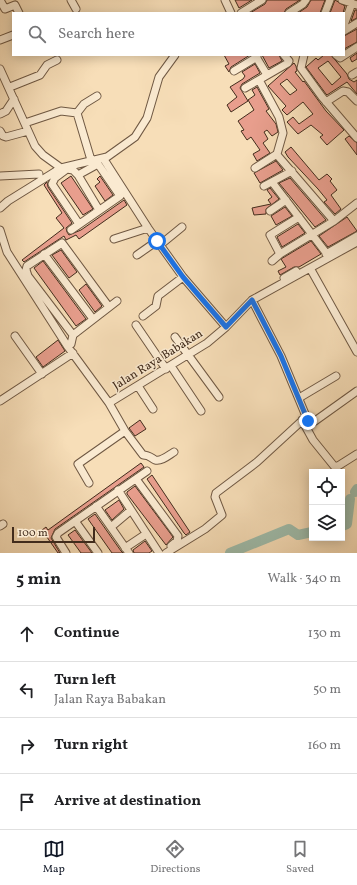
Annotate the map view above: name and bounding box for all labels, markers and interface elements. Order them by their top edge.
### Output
search box [12,12,345,56]
icon: search [26,23,48,45]
text: Search here [58,24,135,45]
route start [148,232,166,250]
street label: Jalan Raya Babakan [110,326,206,394]
route end [299,412,317,430]
map controls [309,469,345,541]
button: locate [309,469,345,505]
button: layers [309,505,345,541]
scale bar [12,525,95,544]
text: 100 m [18,526,48,541]
text: 5 min [16,568,61,591]
text: Walk · 340 m [268,570,341,588]
icon: ahead [16,623,38,645]
text: Continue [54,623,119,644]
text: 130 m [308,625,341,643]
text: Turn left [54,670,116,691]
icon: left [16,679,38,701]
text: 50 m [313,681,341,699]
text: Jalan Raya Babakan [54,691,166,709]
icon: right [16,735,38,757]
text: Turn right [54,735,128,756]
text: 160 m [307,737,341,755]
icon: arrive [16,791,38,813]
text: Arrive at destination [54,791,201,812]
tab: Map [43,838,65,877]
tab: Directions [150,838,201,877]
tab: Saved [286,838,314,877]

